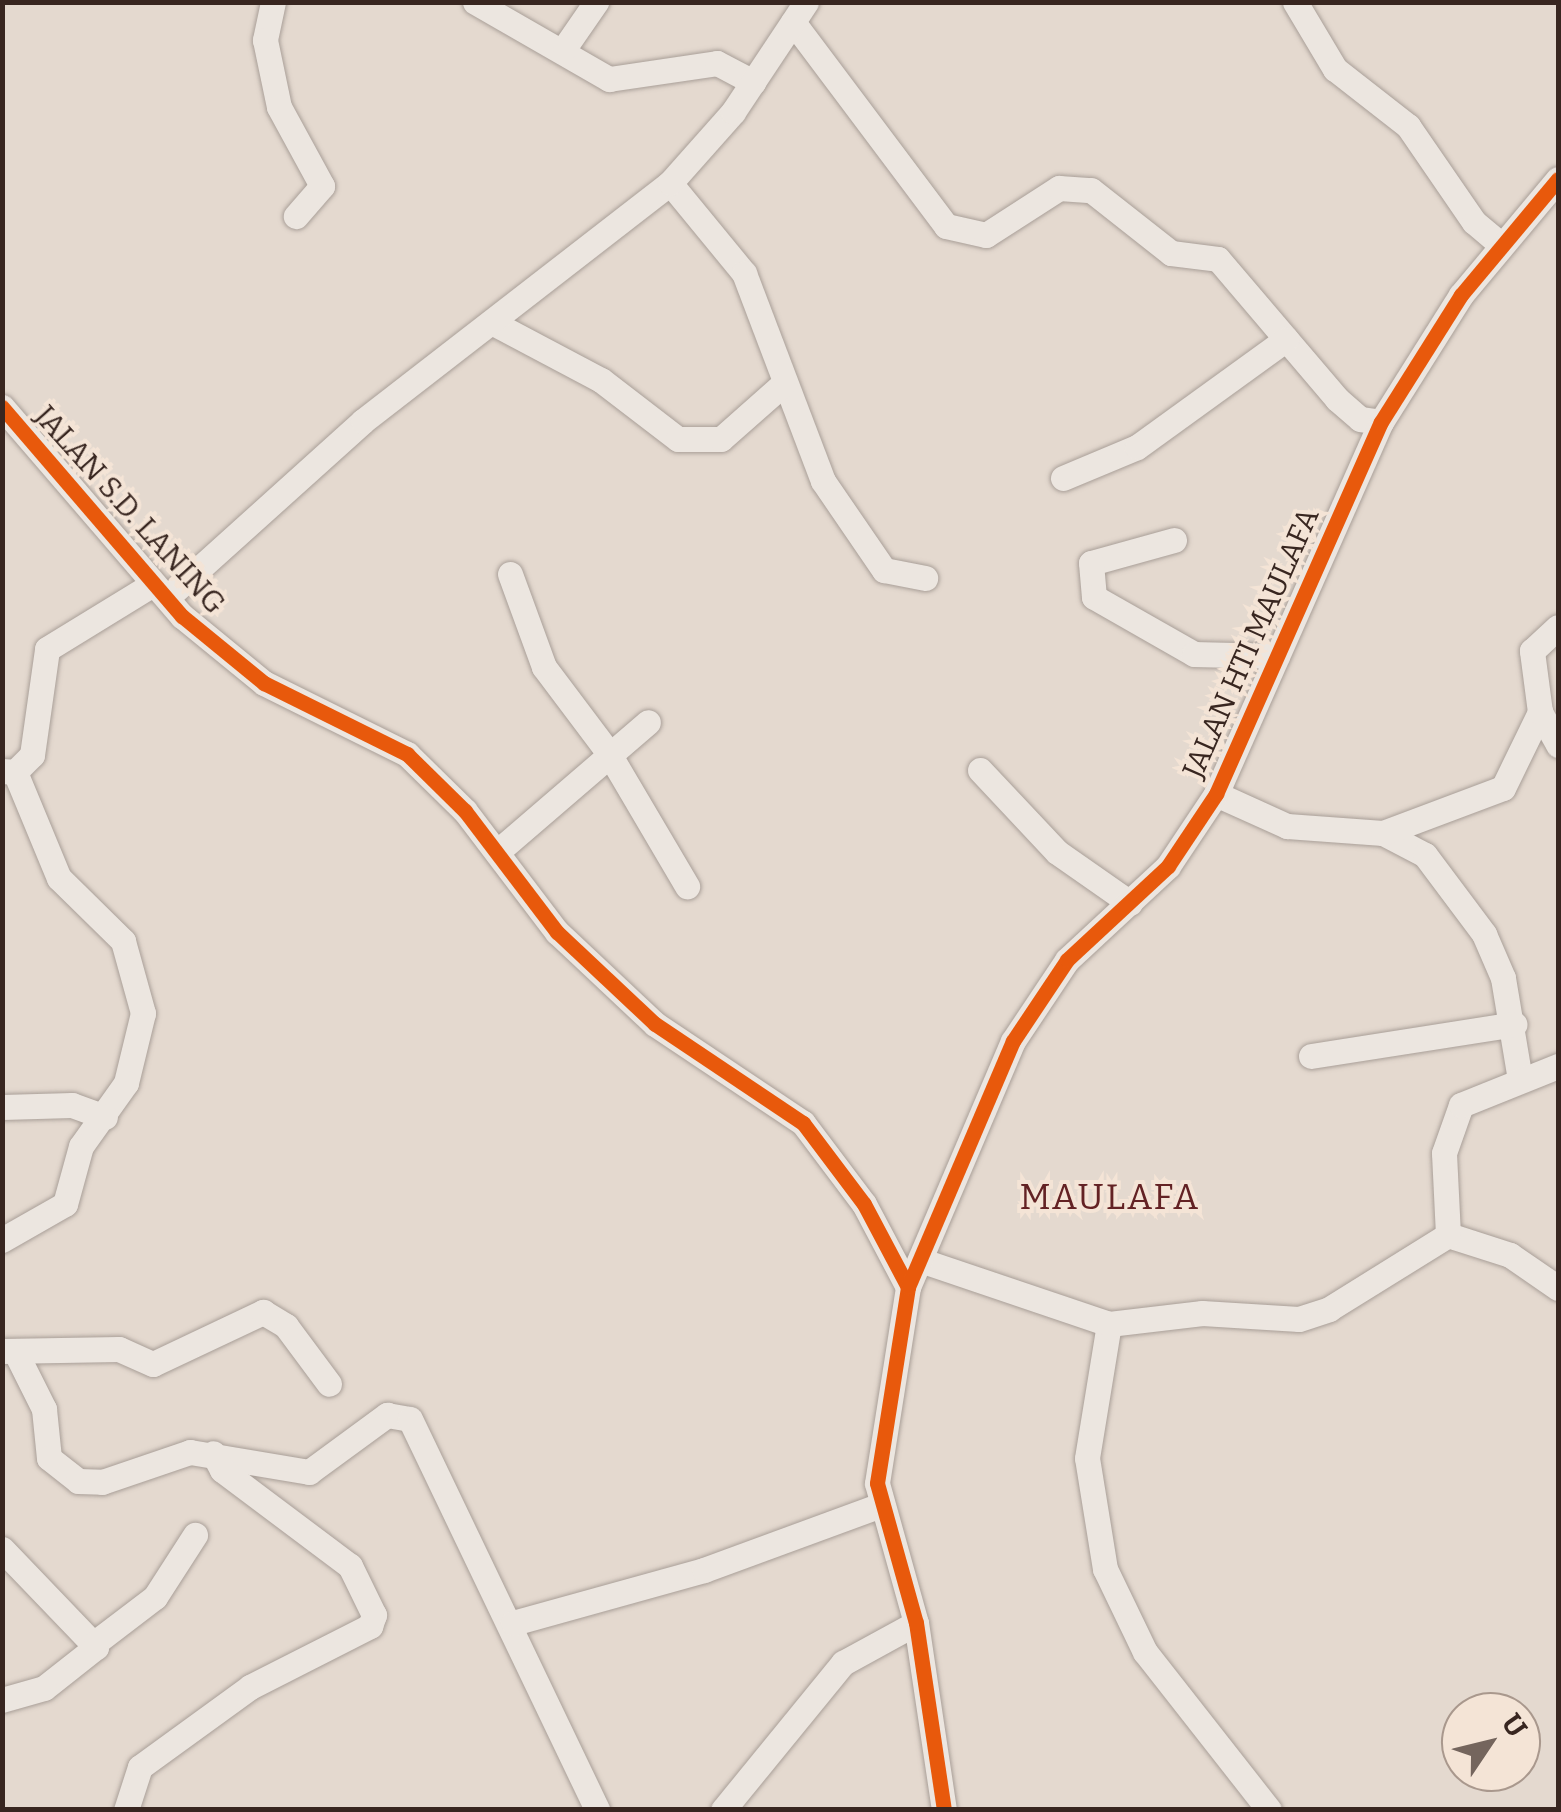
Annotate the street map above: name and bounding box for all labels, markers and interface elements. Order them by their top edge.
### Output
street label: JALAN S.D. LANING [27,399,233,621]
street label: JALAN HTI MAULAFA [1175,502,1327,784]
district label: MAULAFA [1019,1176,1201,1218]
north arrow [1441,1692,1541,1792]
text: U [1495,1708,1534,1744]

